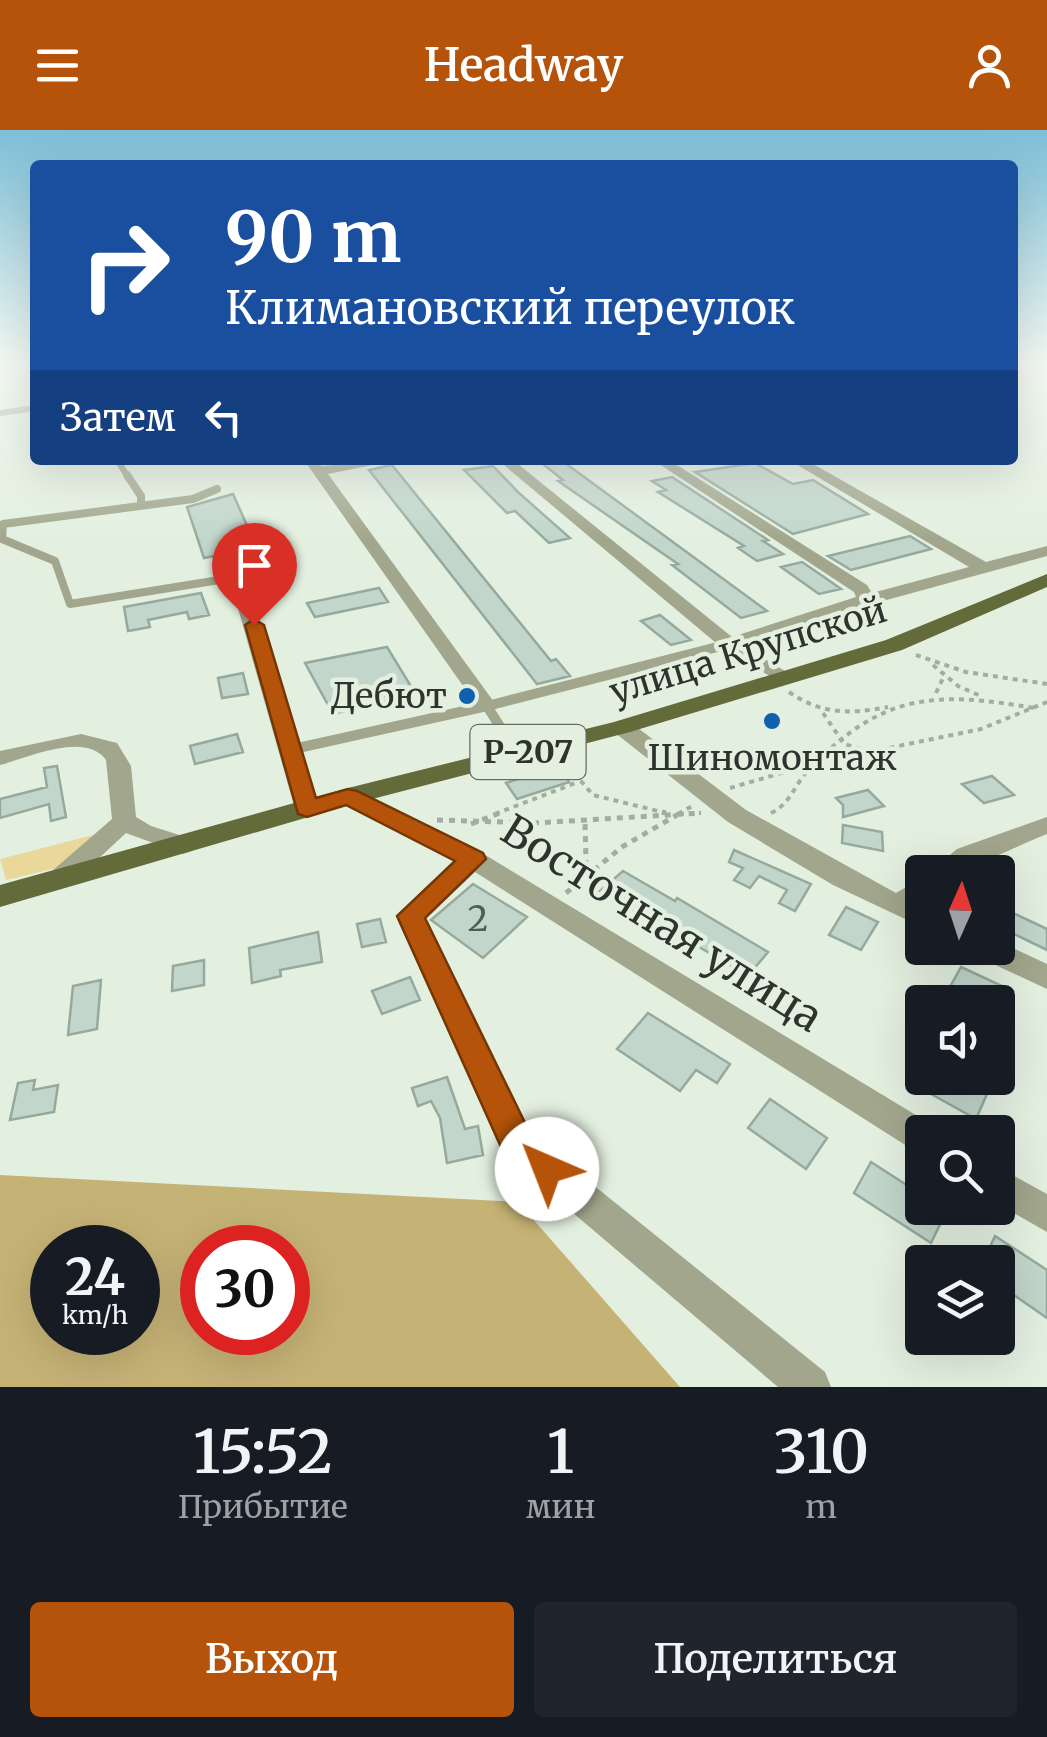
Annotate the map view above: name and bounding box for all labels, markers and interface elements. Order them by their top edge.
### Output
text: Headway [424,37,623,93]
icon: menu [30,38,85,93]
icon: person [962,38,1017,93]
text: 90 m [225,193,402,281]
icon: right [60,200,190,330]
text: Климановский переулок [225,280,795,336]
icon: left [196,390,251,445]
text: Затем [60,394,176,441]
pin [212,523,297,626]
icon: arrive [227,538,282,593]
street label: улица Крупской [604,588,892,714]
place label: Дебют [331,674,447,718]
marker: Дебют [456,685,478,707]
marker: Шиномонтаж [761,710,783,732]
road number: Р-207 [470,725,586,779]
place label: Шиномонтаж [647,736,897,780]
street label: Восточная улица [492,803,832,1043]
north arrow [905,855,1015,965]
map controls [905,855,1015,1355]
house number: 2 [468,897,488,941]
button: sound [905,985,1015,1095]
button: search [905,1115,1015,1225]
position arrow [495,1117,599,1221]
speed limit sign: 30 [180,1225,310,1355]
button: layers [905,1245,1015,1355]
text: 24 [65,1246,125,1309]
text: km/h [62,1299,128,1331]
text: 15:52 [193,1414,333,1489]
text: 1 [547,1414,574,1489]
text: 310 [773,1414,869,1489]
text: Прибытие [178,1487,348,1527]
text: мин [526,1487,595,1527]
text: m [805,1487,837,1527]
button: Выход [30,1602,514,1717]
button: Поделиться [534,1602,1017,1717]

